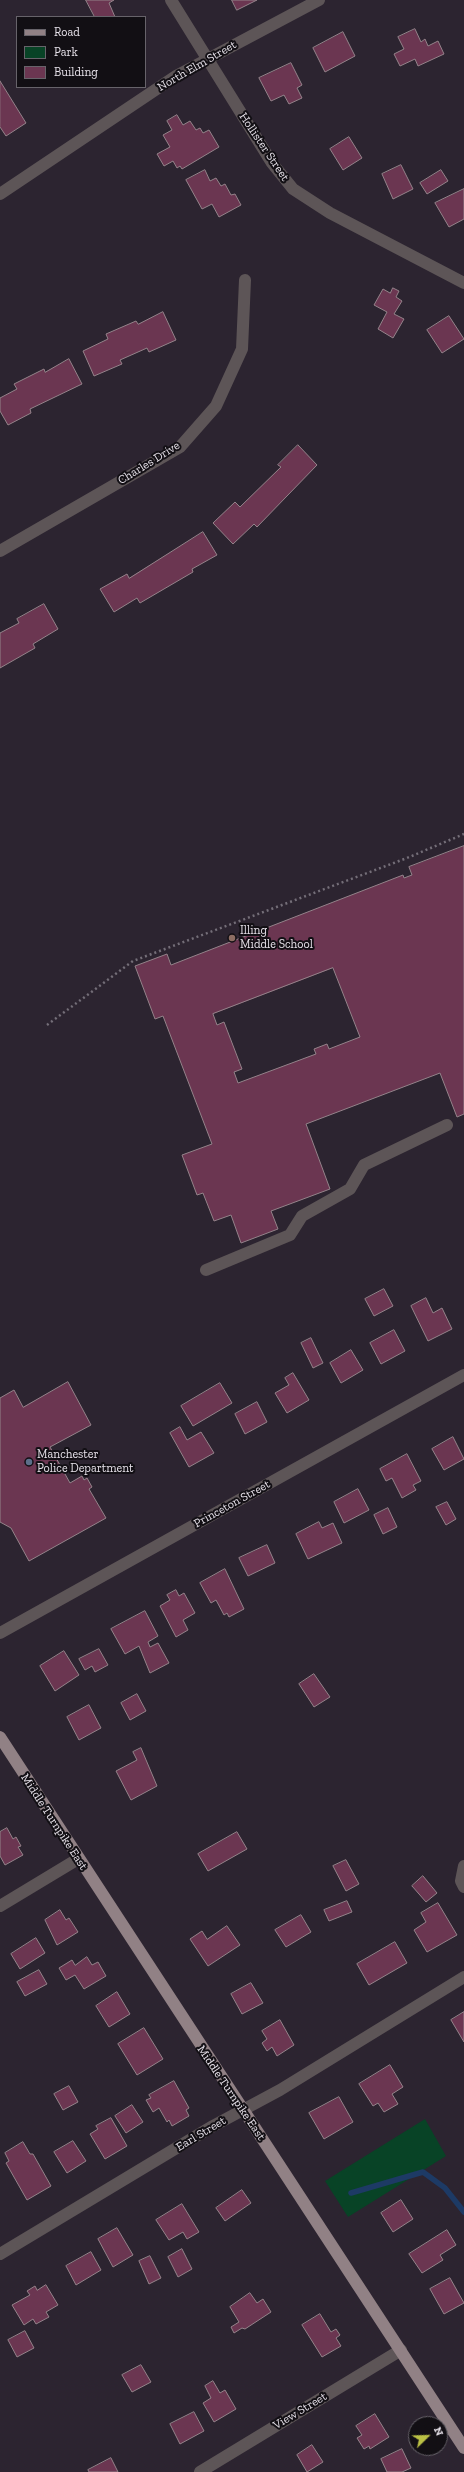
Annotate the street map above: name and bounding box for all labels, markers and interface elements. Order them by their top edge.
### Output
legend [16,16,146,88]
text: Road [54,25,80,39]
street label: North Elm Street [155,38,239,94]
text: Park [54,45,78,59]
text: Building [54,65,98,79]
street label: Hollister Street [236,110,292,184]
street label: Charles Drive [115,438,183,488]
place label: Illing Middle School [240,924,313,952]
marker: Illing Middle School [227,933,237,943]
place label: Manchester Police Department [37,1448,134,1476]
marker: Manchester Police Department [24,1457,34,1467]
street label: Princeton Street [191,1477,273,1531]
street label: Middle Turnpike East [18,1771,90,1873]
street label: Middle Turnpike East [194,2043,268,2143]
street label: Earl Street [174,2114,228,2154]
street label: View Street [271,2389,329,2433]
north arrow [408,2416,448,2456]
text: N [431,2425,446,2438]

